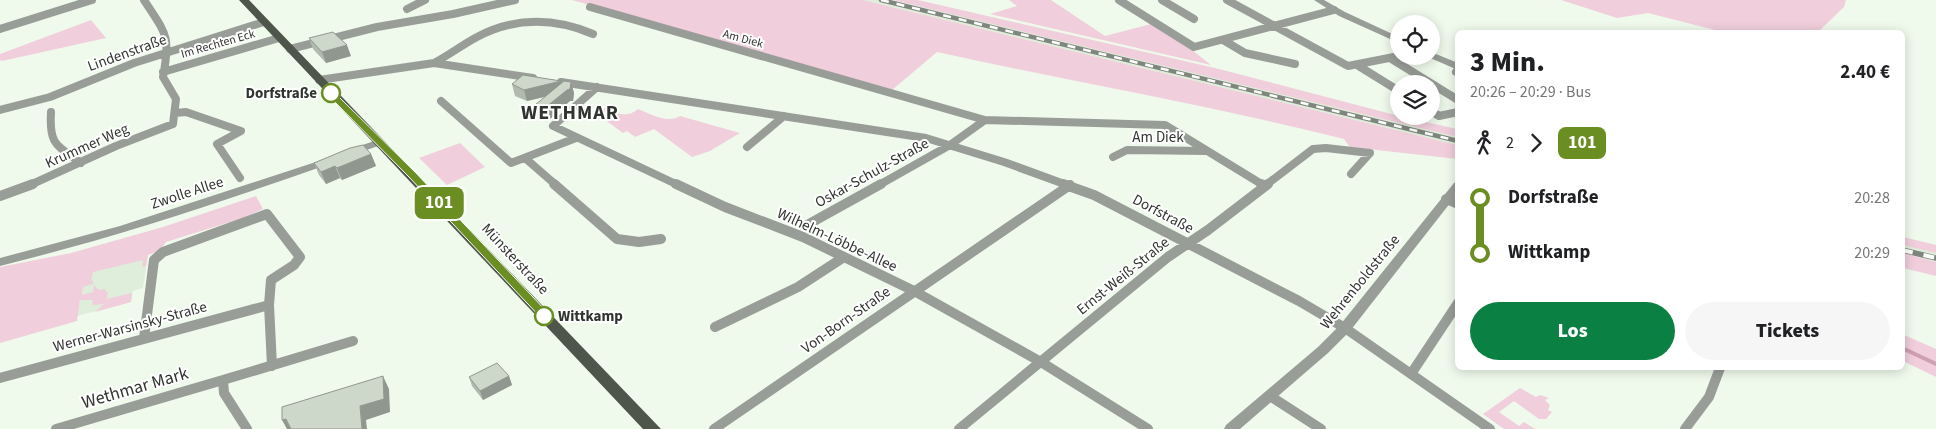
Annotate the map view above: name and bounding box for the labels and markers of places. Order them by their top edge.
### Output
place label: Dorfstraße [245,83,317,104]
marker: Dorfstraße [321,83,341,103]
marker: Wittkamp [534,306,554,326]
place label: Wittkamp [558,306,623,327]

